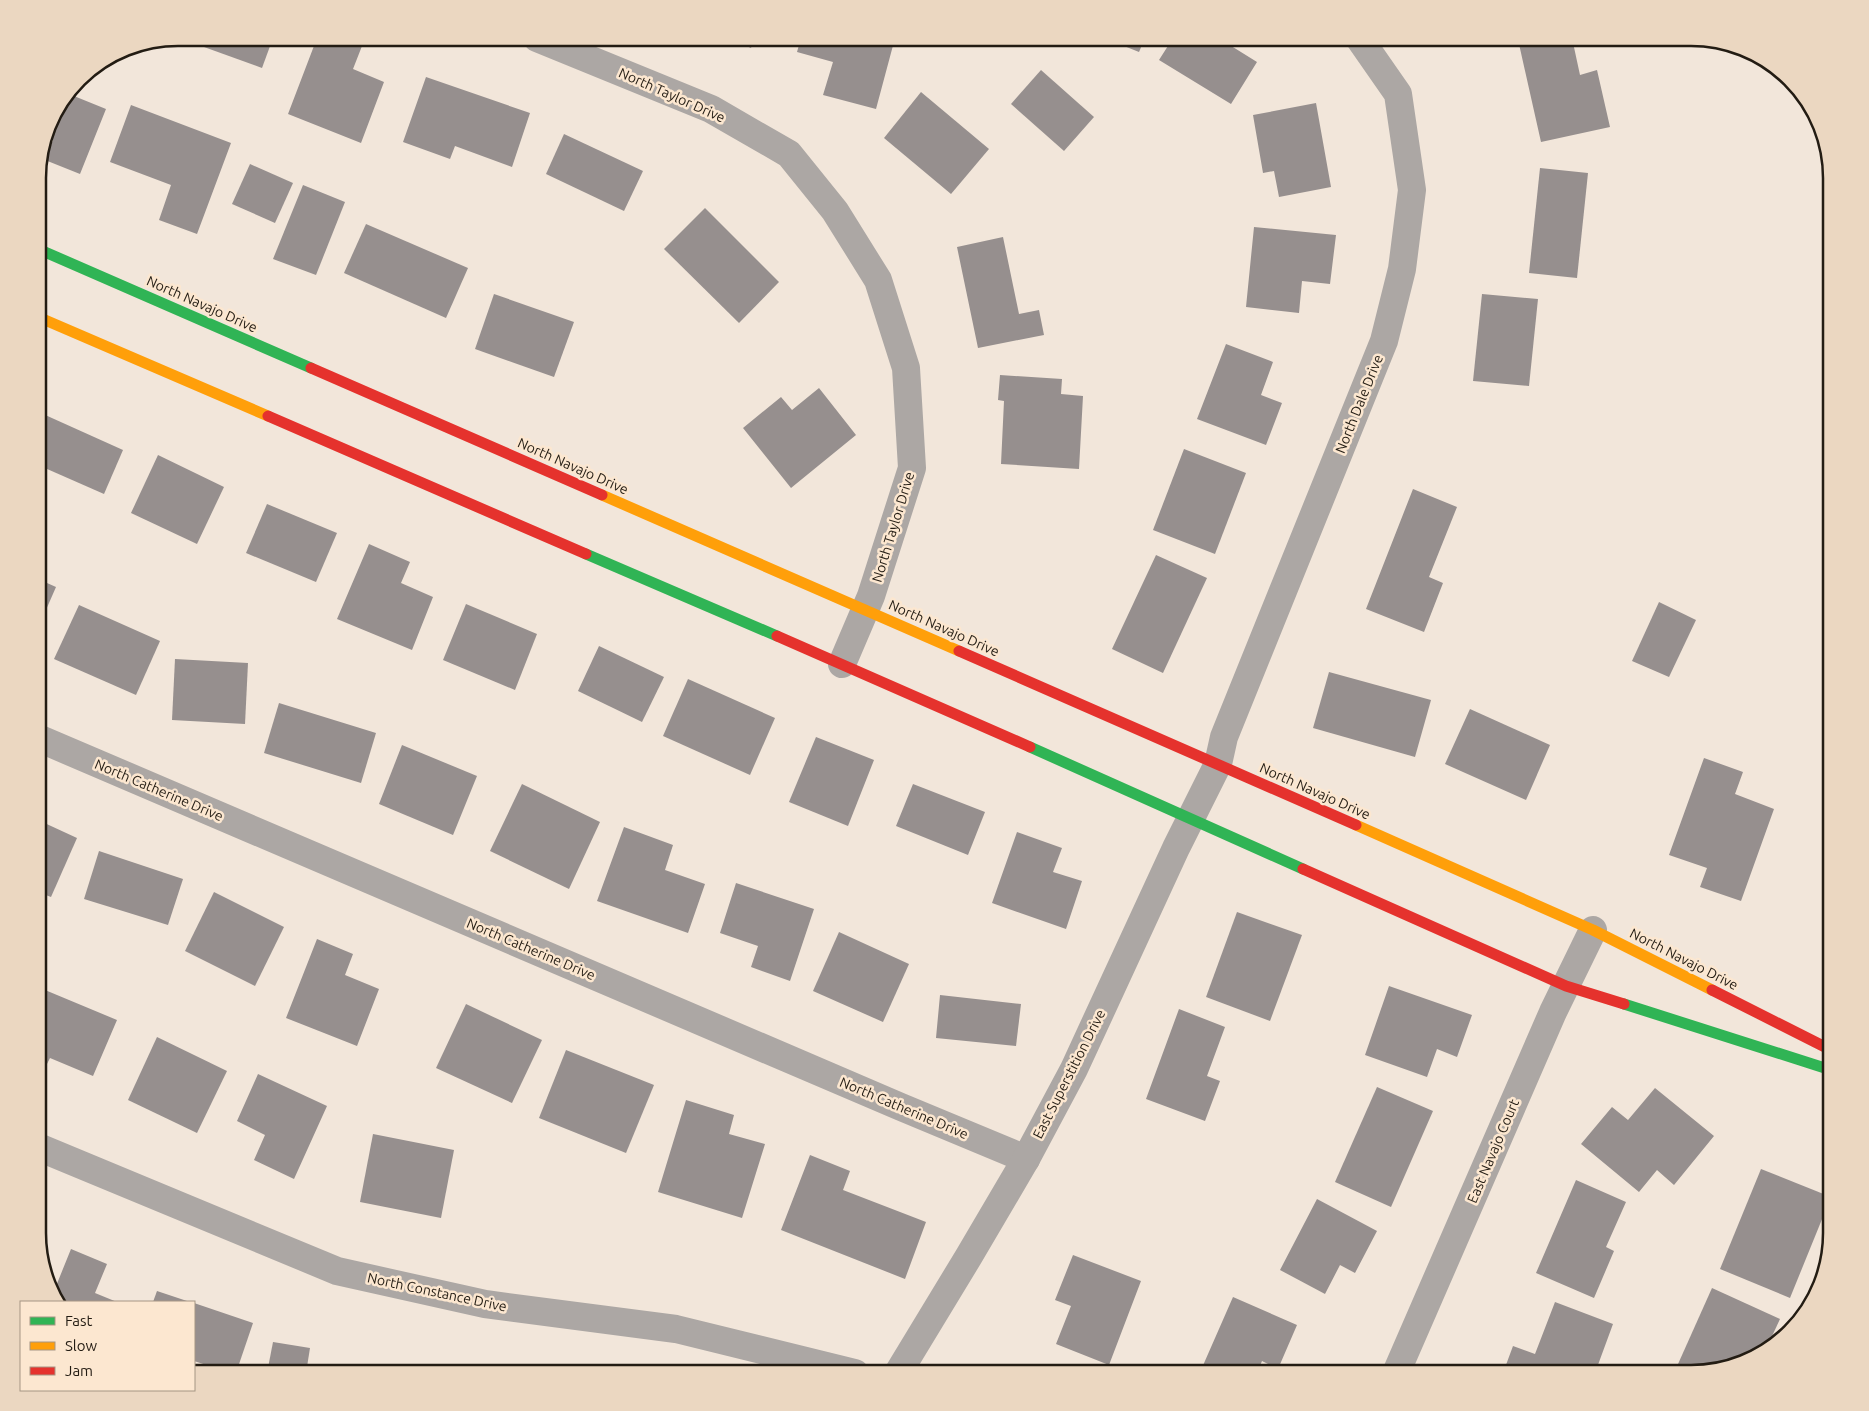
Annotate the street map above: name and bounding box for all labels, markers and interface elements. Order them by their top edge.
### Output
street label: North Taylor Drive [616,64,728,126]
street label: North Navajo Drive [144,272,260,336]
street label: North Dale Drive [1332,352,1386,456]
street label: North Navajo Drive [515,434,631,498]
street label: North Taylor Drive [869,470,917,584]
street label: North Navajo Drive [886,596,1002,660]
street label: North Catherine Drive [92,756,226,824]
street label: North Navajo Drive [1257,759,1373,823]
street label: North Catherine Drive [464,915,598,983]
street label: North Navajo Drive [1627,925,1741,993]
street label: East Superstition Drive [1029,1007,1109,1141]
street label: North Catherine Drive [837,1074,971,1142]
street label: East Navajo Court [1464,1096,1522,1205]
street label: North Constance Drive [366,1269,508,1315]
legend [20,1301,195,1391]
text: Fast [65,1312,93,1329]
text: Slow [65,1337,98,1354]
text: Jam [65,1362,93,1379]

